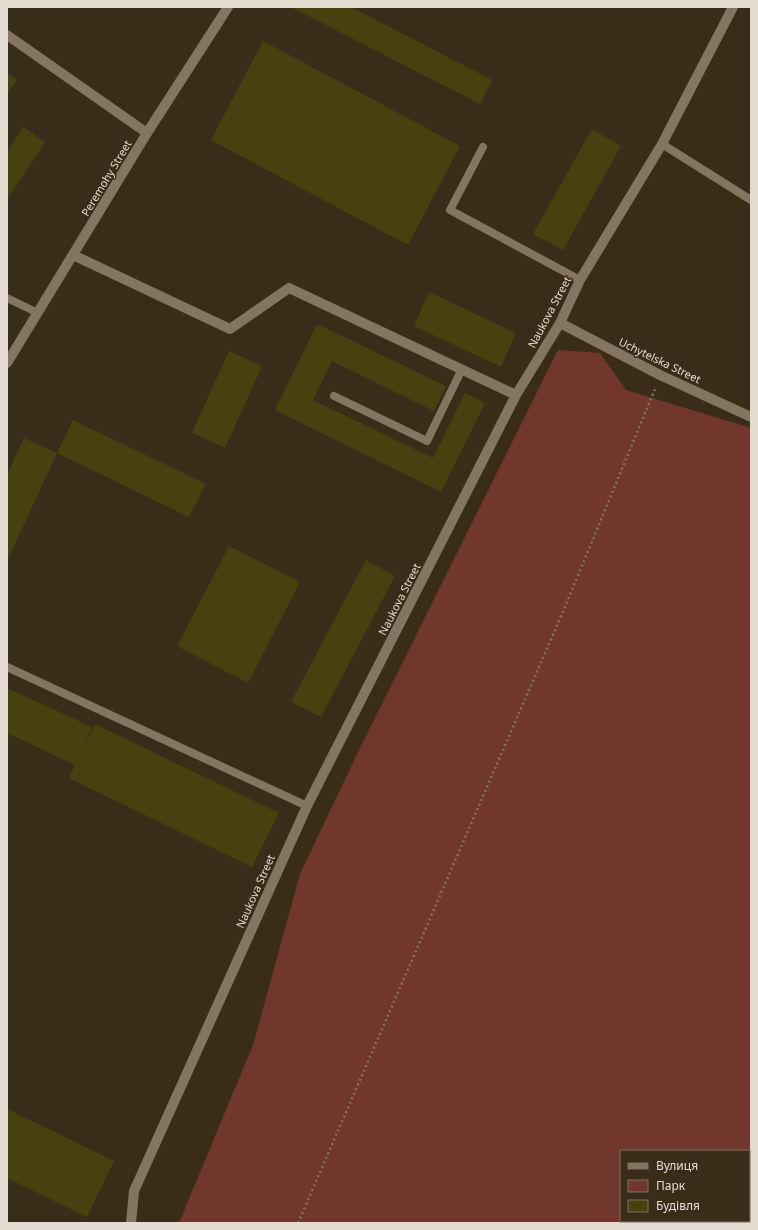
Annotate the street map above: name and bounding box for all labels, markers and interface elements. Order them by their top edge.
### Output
street label: Peremohy Street [77,137,135,219]
street label: Naukova Street [524,274,574,350]
street label: Uchytelska Street [616,334,704,386]
street label: Naukova Street [374,560,424,638]
street label: Naukova Street [232,852,278,930]
legend [620,1150,750,1222]
text: Вулиця [656,1157,698,1174]
text: Парк [656,1177,686,1194]
text: Будівля [656,1197,700,1214]

